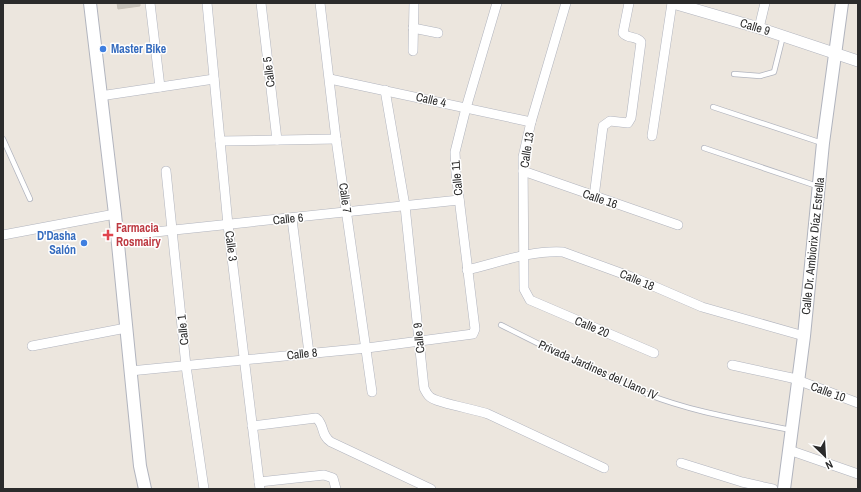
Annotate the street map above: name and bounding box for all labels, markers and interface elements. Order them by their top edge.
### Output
street label: Calle 9 [738,15,772,39]
place label: Master Bike [111,41,167,57]
marker: Master Bike [98,44,108,54]
street label: Calle 5 [259,55,279,88]
street label: Calle 4 [414,89,448,111]
street label: Calle 13 [516,131,538,169]
street label: Calle 11 [447,159,467,196]
street label: Calle Dr. Ambiorix Díaz Estrella [798,176,828,315]
street label: Calle 7 [335,182,355,215]
street label: Calle 16 [580,186,620,212]
street label: Calle 6 [272,209,304,229]
place label: Farmacia Rosmairy [116,220,161,250]
place label: D'Dasha Salón [37,228,77,258]
marker: Farmacia Rosmairy [103,230,113,240]
street label: Calle 3 [221,230,241,262]
marker: D'Dasha Salón [79,238,89,248]
street label: Calle 18 [617,266,657,294]
street label: Calle 1 [173,313,193,346]
street label: Calle 20 [572,313,612,341]
street label: Calle 9 [409,322,429,354]
street label: Privada Jardines del Llano IV [536,336,661,404]
street label: Calle 8 [286,344,318,364]
street label: Calle 10 [808,378,848,406]
north arrow [805,436,845,476]
text: N [823,457,835,473]

